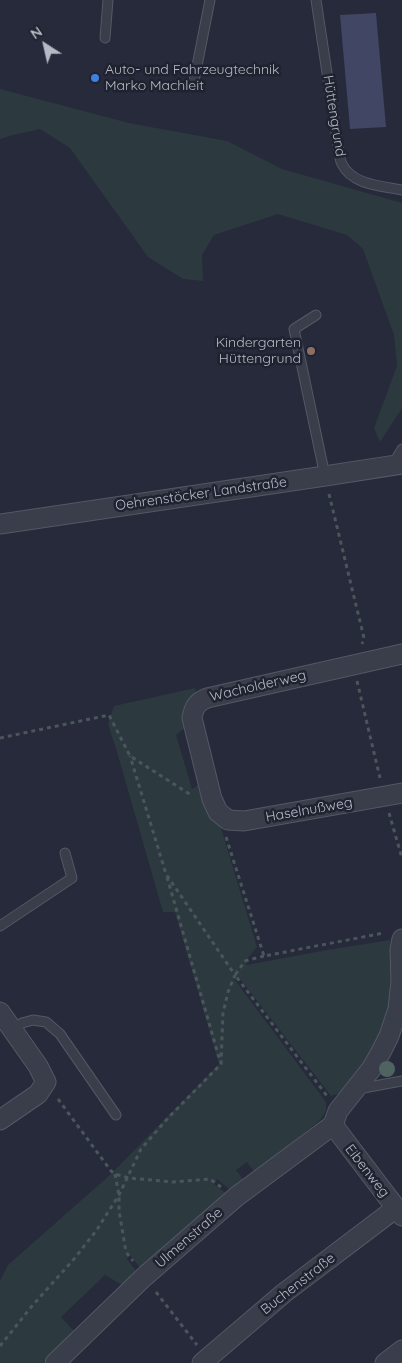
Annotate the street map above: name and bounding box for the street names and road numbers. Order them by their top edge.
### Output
street label: Hüttengrund [319,74,349,158]
street label: Oehrenstöcker Landstraße [114,474,288,514]
street label: Wacholderweg [208,667,308,705]
street label: Haselnußweg [264,794,354,826]
street label: Eibenweg [341,1141,393,1201]
street label: Ulmenstraße [152,1204,226,1272]
street label: Buchenstraße [257,1250,339,1318]

